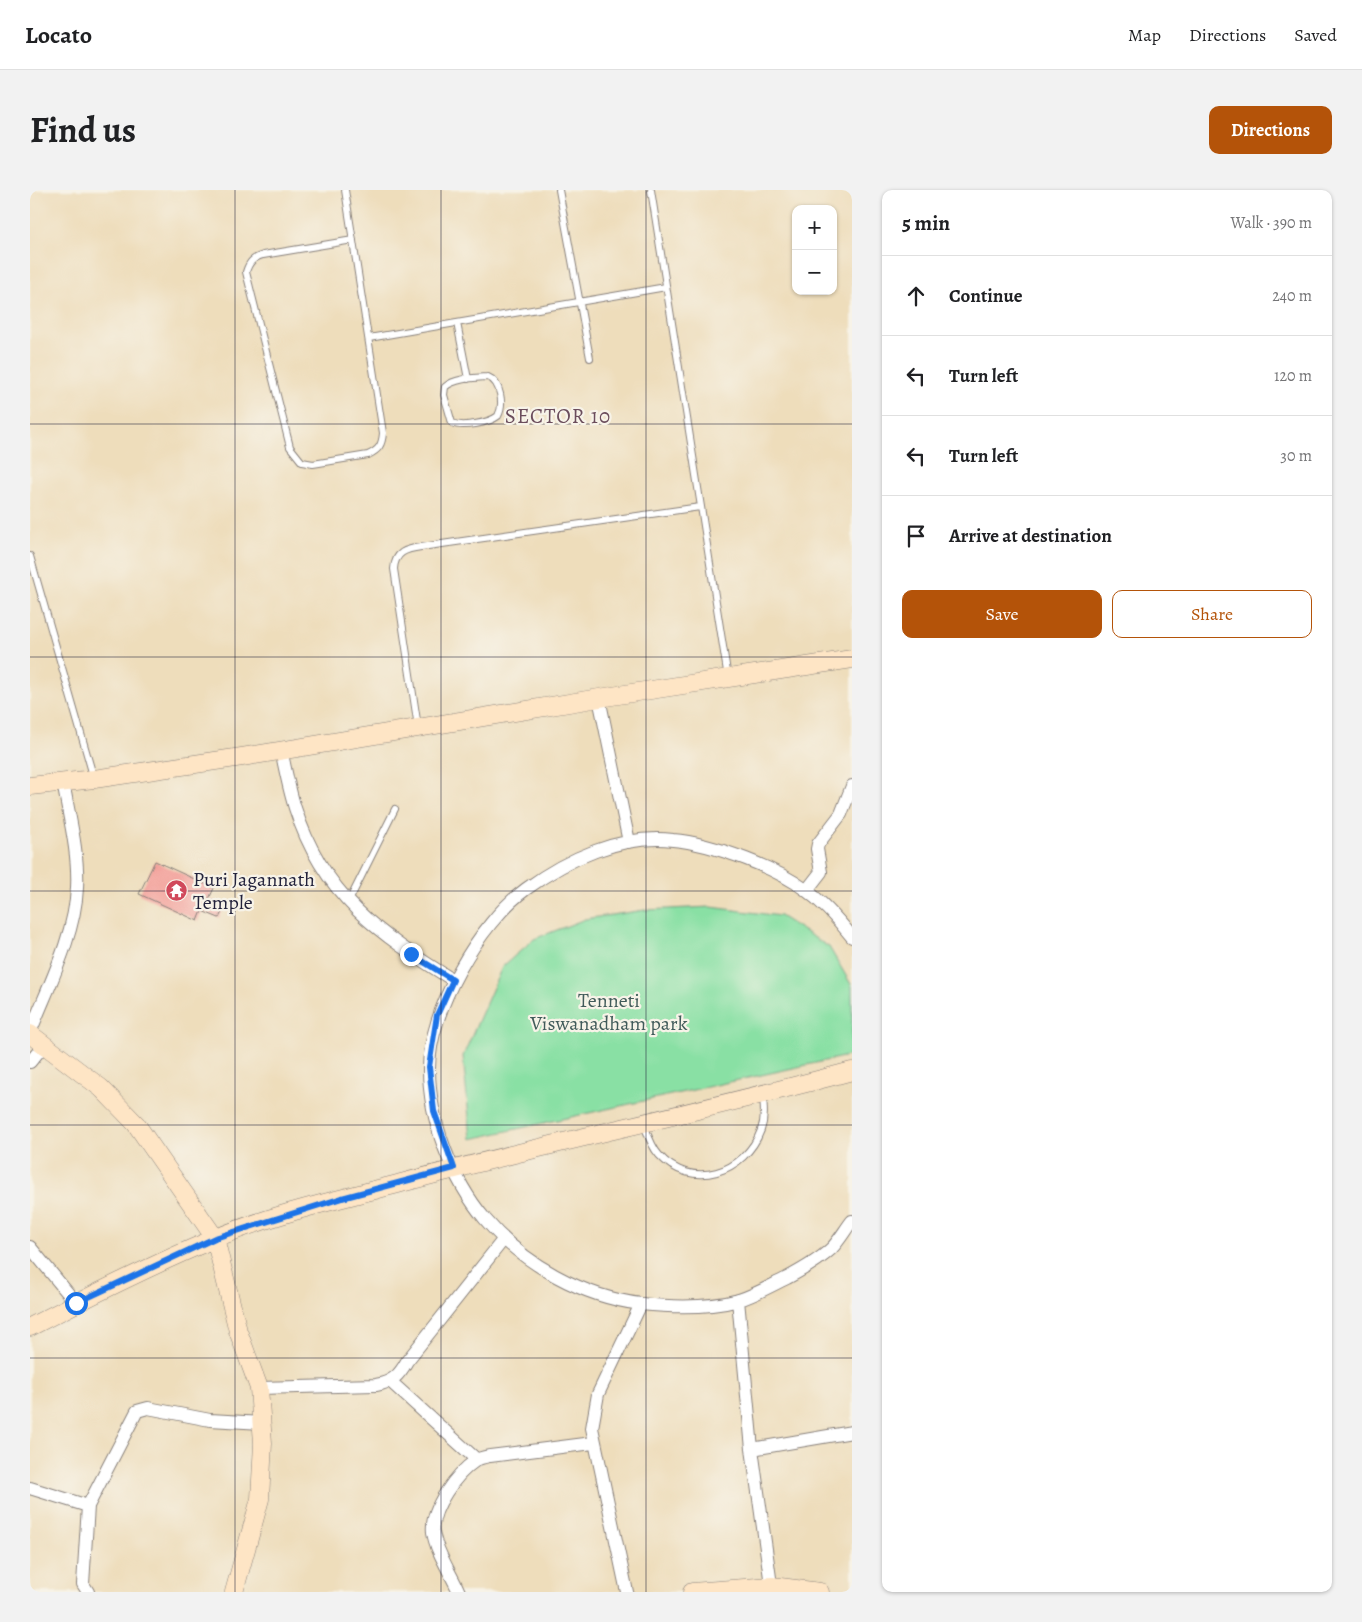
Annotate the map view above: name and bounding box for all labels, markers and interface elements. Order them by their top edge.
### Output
text: Locato [25,19,92,51]
text: Map [1128,23,1161,47]
text: Directions [1189,23,1266,47]
text: Saved [1294,23,1337,47]
text: Find us [30,106,136,154]
button: Directions [1209,106,1332,154]
map controls [792,205,837,295]
button: + [792,205,837,250]
text: 5 min [902,209,950,237]
text: Walk · 390 m [1231,212,1312,234]
button: − [792,250,837,295]
icon: ahead [902,282,930,310]
text: Continue [949,283,1023,309]
text: 240 m [1272,285,1312,307]
icon: left [902,362,930,390]
text: Turn left [949,363,1018,389]
text: 120 m [1274,365,1312,387]
district label: SECTOR 10 [505,402,611,430]
icon: left [902,442,930,470]
text: Turn left [949,443,1018,469]
text: 30 m [1280,445,1312,467]
icon: arrive [902,522,930,550]
text: Arrive at destination [949,523,1112,549]
button: Save [902,590,1102,638]
button: Share [1112,590,1312,638]
place label: Puri Jagannath Temple [193,866,315,916]
temple icon: Puri Jagannath Temple [165,879,189,903]
route end [400,943,423,966]
park label: Tenneti Viswanadham park [529,987,688,1037]
route start [65,1292,88,1315]

